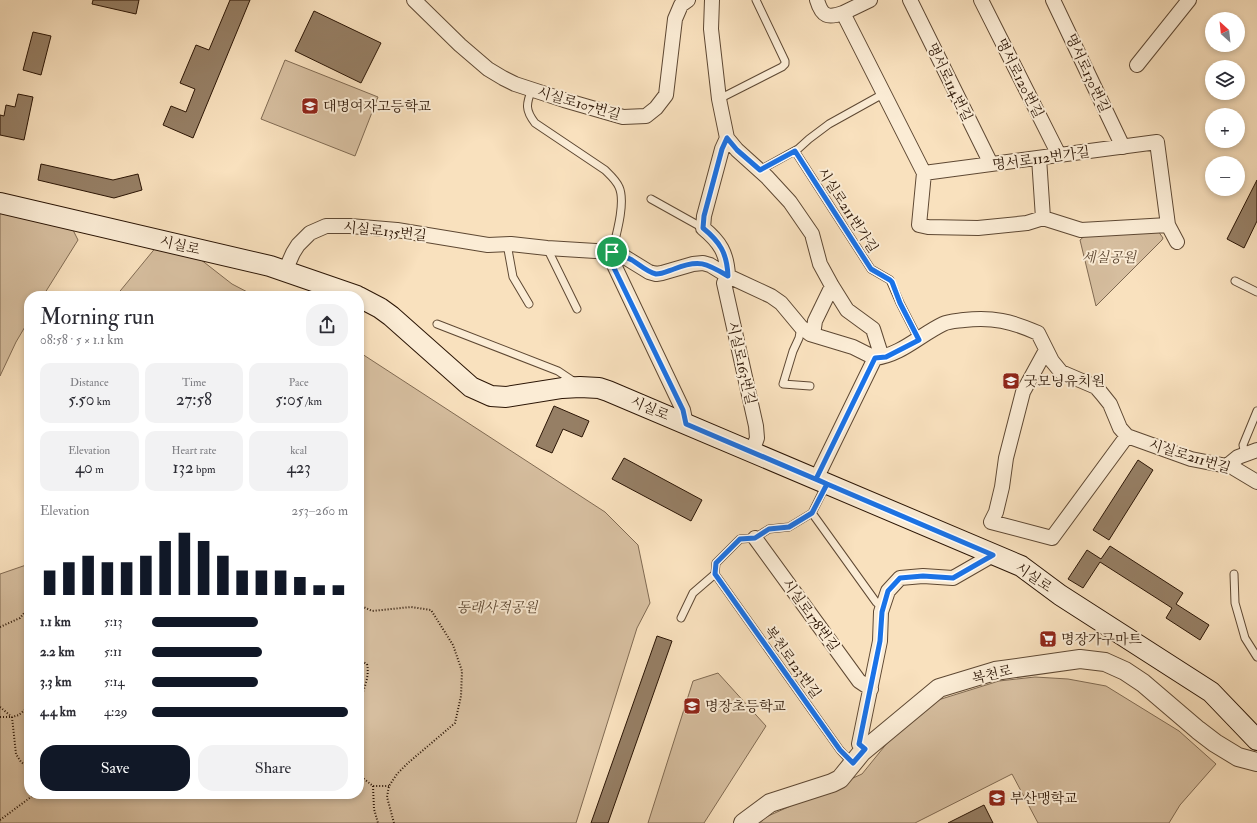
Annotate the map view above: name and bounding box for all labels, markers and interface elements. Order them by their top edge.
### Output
north arrow [1205,12,1245,52]
map controls [1205,12,1245,196]
street label: 명서로130번길 [1062,31,1113,115]
street label: 명서로120번길 [992,36,1047,121]
street label: 명서로114번길 [923,40,976,124]
button: layers [1205,60,1245,100]
street label: 시실로107번길 [535,83,623,124]
school or university icon: 대명여자고등학교 [300,96,320,116]
place label: 대명여자고등학교 [323,98,432,115]
button: + [1205,108,1245,148]
street label: 명서로112번가길 [991,143,1091,174]
button: − [1205,156,1245,196]
street label: 시실로211번가길 [814,164,881,256]
street label: 시실로135번길 [342,219,428,244]
street label: 시실로 [158,233,202,258]
pin [595,235,629,269]
icon: arrive [601,241,623,263]
park label: 세실공원 [1082,249,1138,266]
text: Morning run [40,303,155,331]
button: share [306,304,348,346]
street label: 시실로163번길 [724,320,759,406]
text: 08:58 · 5 × 1.1 km [40,332,124,348]
school or university icon: 굿모닝유치원 [1001,371,1021,391]
place label: 굿모닝유치원 [1024,373,1105,390]
text: Distance [70,376,109,389]
text: Time [182,376,206,389]
text: Pace [289,376,309,389]
text: 5.50 [68,389,94,410]
text: 27:58 [176,389,212,410]
text: 5:05 [275,389,303,410]
street label: 시실로 [628,393,672,424]
text: km [94,395,111,408]
text: /km [303,395,322,408]
street label: 시실로211번길 [1147,436,1233,477]
text: Elevation [68,444,110,457]
text: Heart rate [172,444,216,457]
text: kcal [290,444,307,457]
text: 40 [75,457,93,478]
text: 132 [172,457,194,478]
text: 423 [287,457,311,478]
text: m [93,463,104,476]
text: bpm [194,463,216,476]
text: Elevation [40,503,90,519]
text: 253–260 m [292,503,348,519]
street label: 시실로 [1012,559,1056,596]
street label: 시실로178번길 [779,576,843,655]
park label: 동래사적공원 [456,599,539,616]
text: 1.1 km [40,614,71,630]
text: 5:13 [104,614,123,630]
street label: 복천로123번길 [761,623,824,702]
supermarket icon: 명장가구마트 [1038,629,1058,649]
place label: 명장가구마트 [1061,631,1143,648]
text: 2.2 km [40,644,75,660]
text: 5:11 [104,644,122,660]
street label: 복천로 [970,662,1014,687]
text: 3.3 km [40,674,72,690]
text: 5:14 [104,674,125,690]
school or university icon: 명장초등학교 [682,696,702,716]
place label: 명장초등학교 [705,698,787,715]
text: 4.4 km [40,704,76,720]
text: 4:29 [104,704,127,720]
button: Save [40,745,190,791]
button: Share [198,745,348,791]
school or university icon: 부산맹학교 [987,788,1007,808]
place label: 부산맹학교 [1010,790,1078,807]

